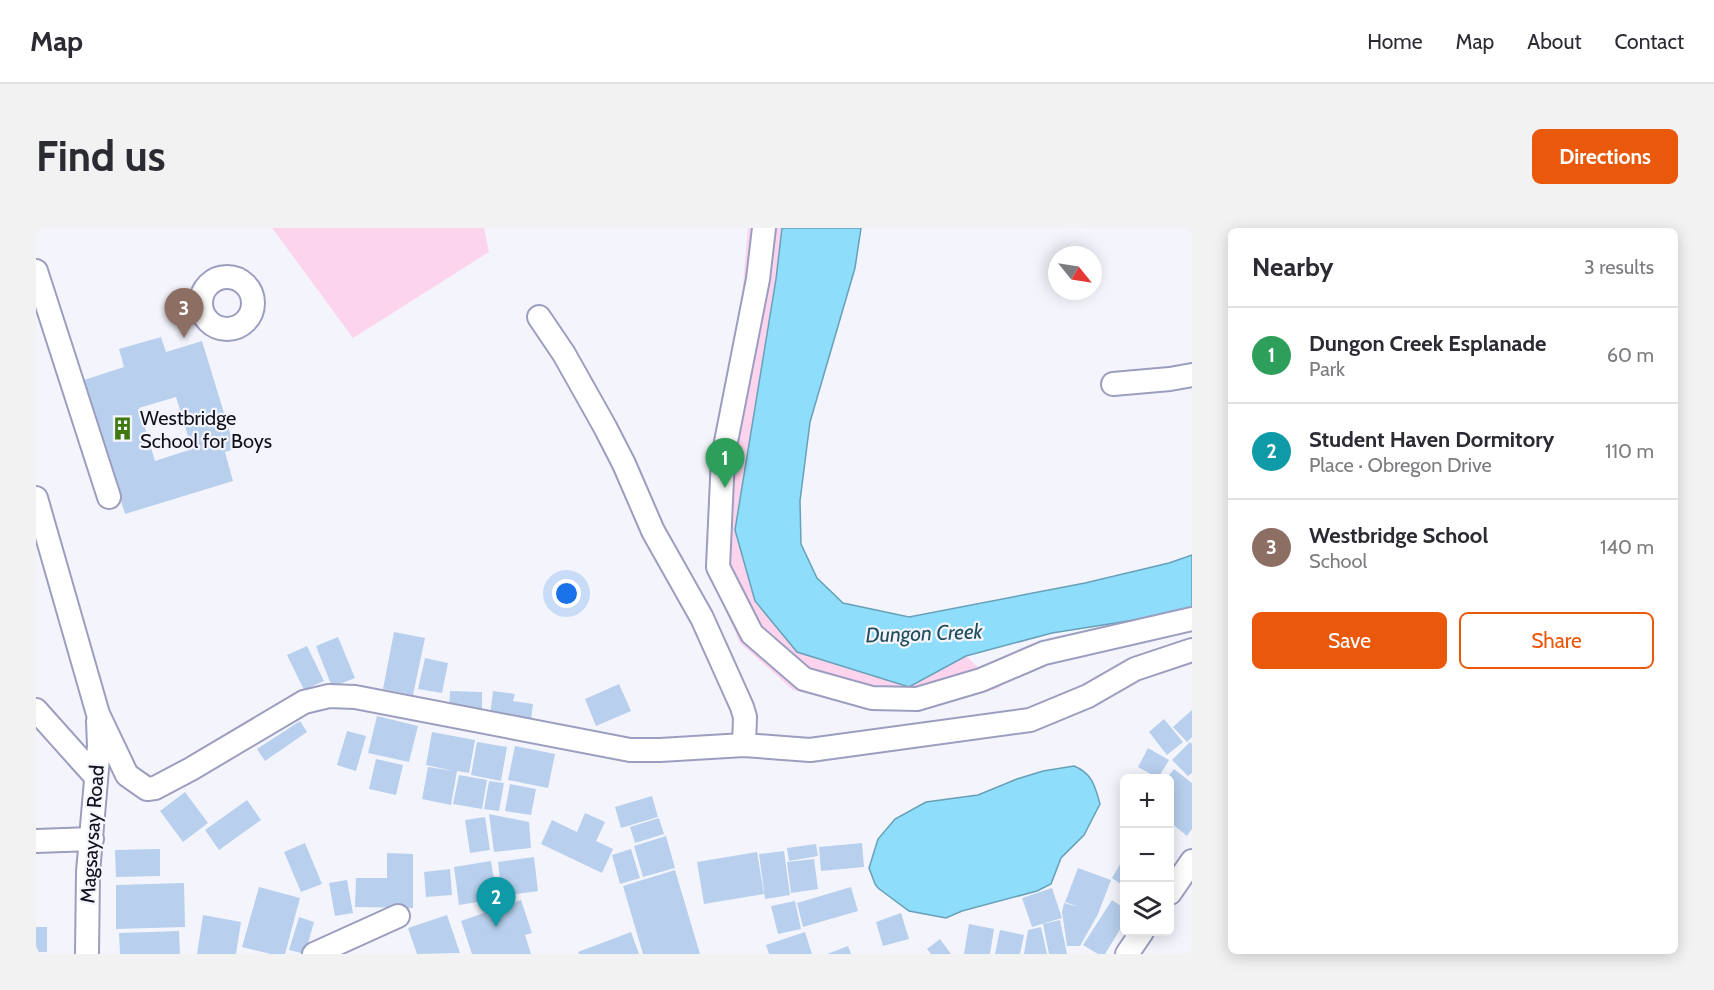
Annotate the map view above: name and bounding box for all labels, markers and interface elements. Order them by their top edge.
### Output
text: Map [30,24,83,58]
text: Home [1367,29,1423,54]
text: Map [1456,29,1494,54]
text: About [1527,29,1581,54]
text: Contact [1614,29,1684,54]
button: Directions [1532,129,1678,184]
text: Find us [36,130,165,182]
north arrow [1048,246,1102,300]
text: Nearby [1252,251,1333,283]
text: 3 results [1584,255,1654,279]
pin: 3 [164,288,204,338]
text: Dungon Creek Esplanade [1309,330,1546,357]
text: 1 [1268,343,1275,367]
text: 60 m [1607,343,1654,367]
text: Park [1309,357,1345,381]
place label: Westbridge School for Boys [140,406,272,453]
building icon: Westbridge School for Boys [109,416,135,442]
text: Student Haven Dormitory [1309,426,1554,453]
pin: 1 [706,438,744,488]
text: 2 [1266,439,1277,463]
text: 110 m [1605,439,1654,463]
text: Place · Obregon Drive [1309,453,1492,477]
text: Westbridge School [1309,522,1488,549]
text: 3 [1266,535,1277,559]
text: 140 m [1600,535,1654,559]
text: School [1309,549,1367,573]
your location [552,579,581,608]
button: Save [1252,612,1447,669]
button: Share [1459,612,1654,669]
water label: Dungon Creek [865,618,984,648]
street label: Magsaysay Road [75,764,109,904]
map controls [1120,774,1174,936]
button: + [1120,774,1174,828]
button: − [1120,828,1174,882]
pin: 2 [476,878,516,927]
button: layers [1120,882,1174,936]

